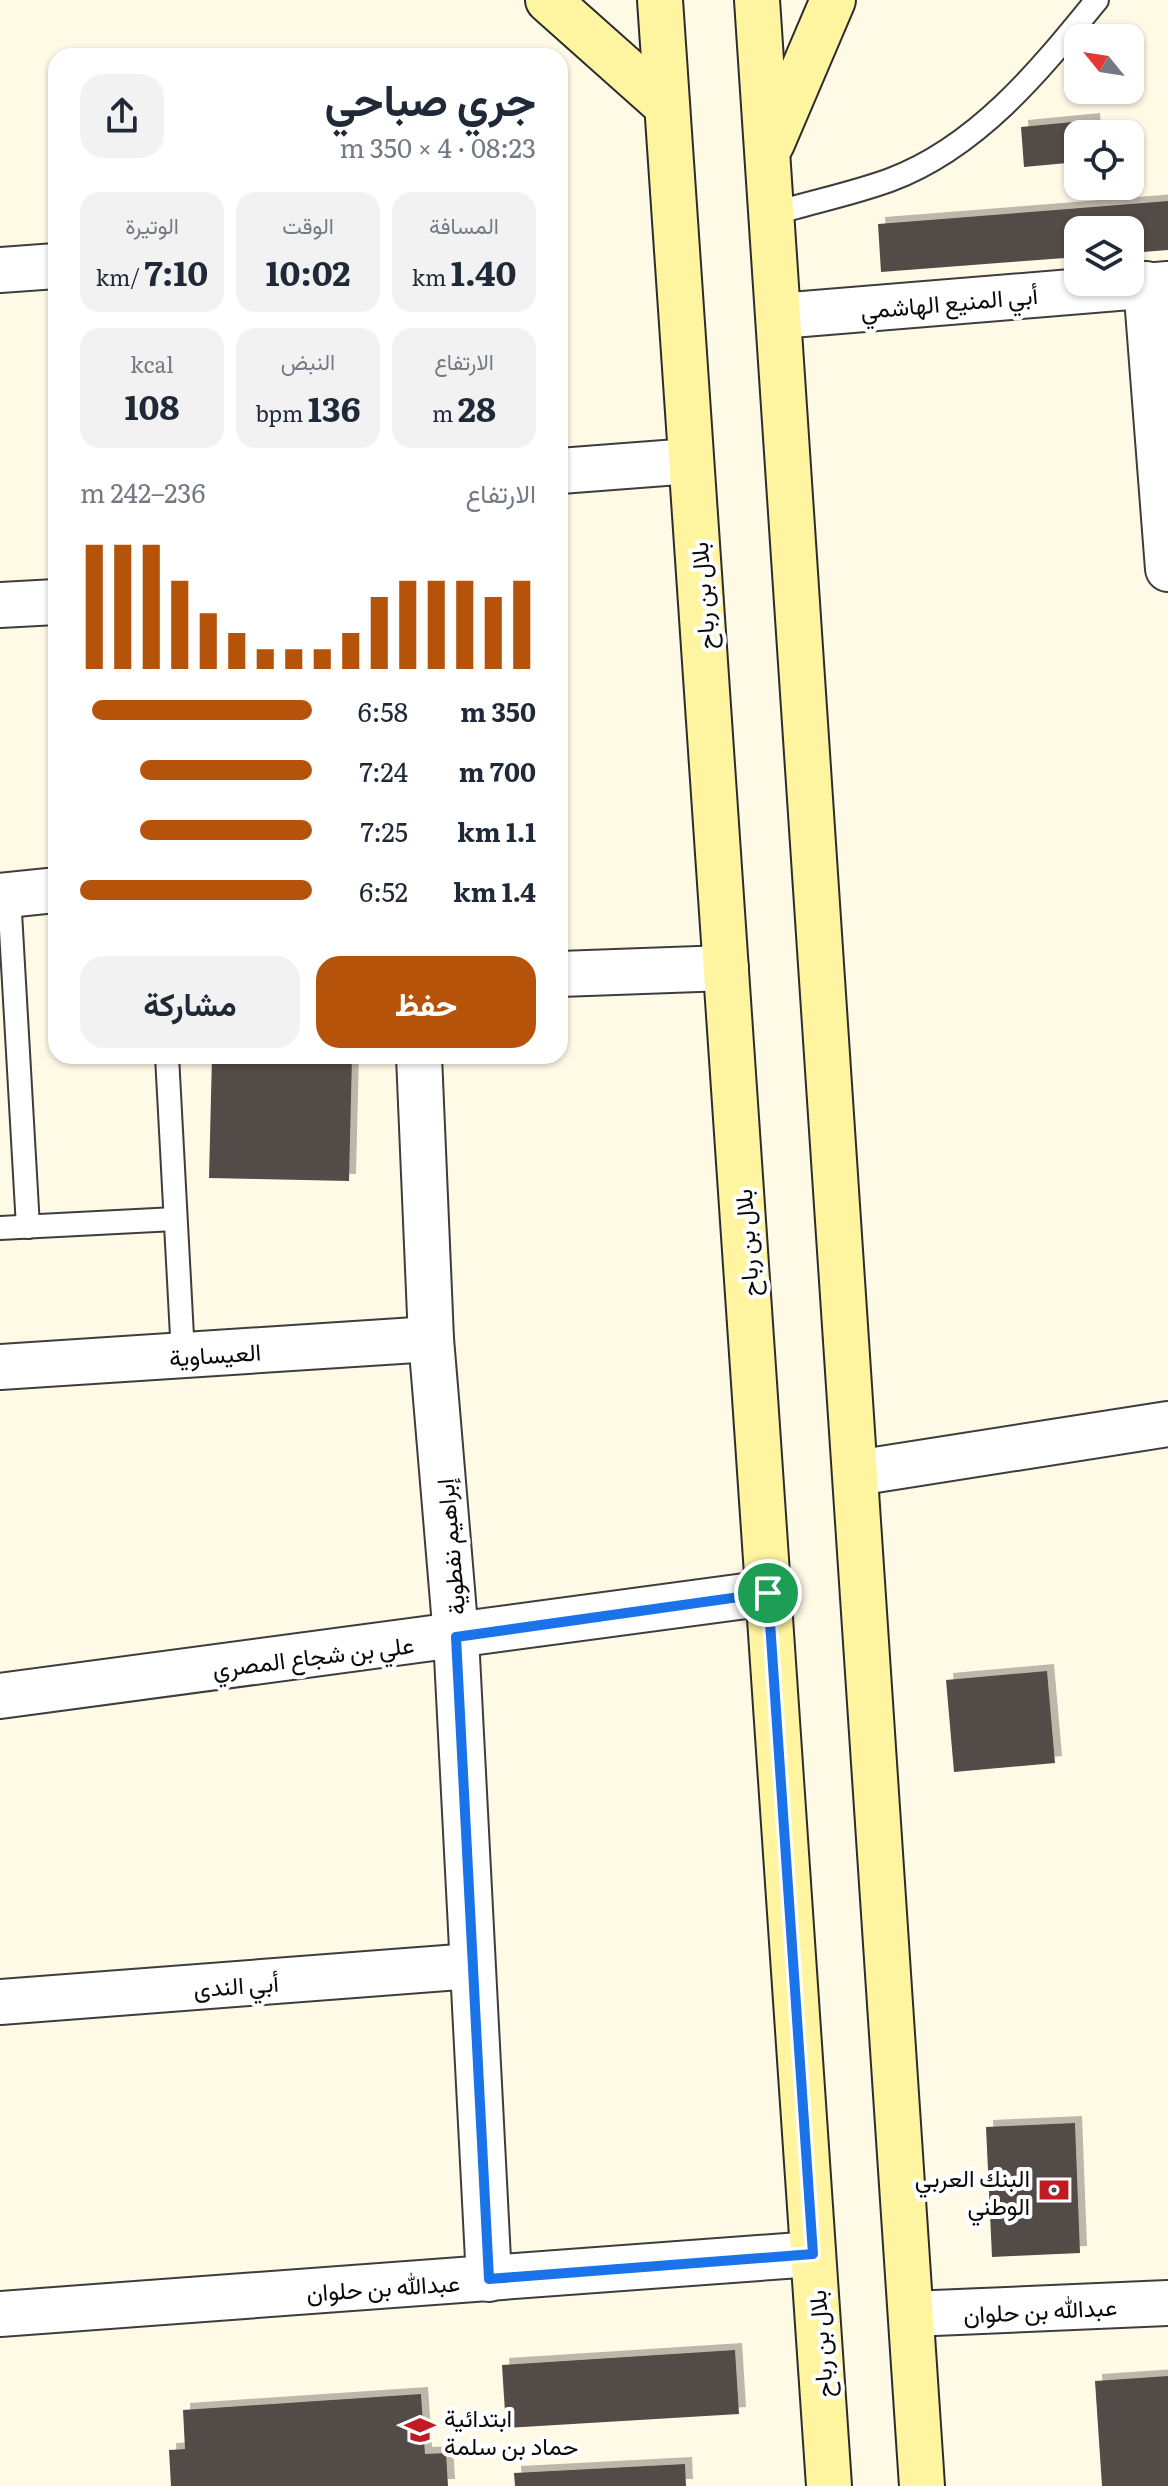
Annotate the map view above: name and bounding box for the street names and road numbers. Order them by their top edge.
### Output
street label: أبي المنيع الهاشمي [859,276,1040,330]
street label: بلال بن رباح [680,541,723,651]
street label: بلال بن رباح [724,1188,767,1298]
street label: العيساوية [168,1332,262,1374]
street label: إبراهيم نفطوية [426,1477,473,1617]
street label: علي بن شجاع المصري [210,1625,416,1689]
street label: أبي الندى [192,1964,281,2008]
street label: عبدالله بن حلوان [305,2263,461,2309]
street label: عبدالله بن حلوان [962,2287,1118,2331]
street label: بلال بن رباح [798,2289,841,2399]

